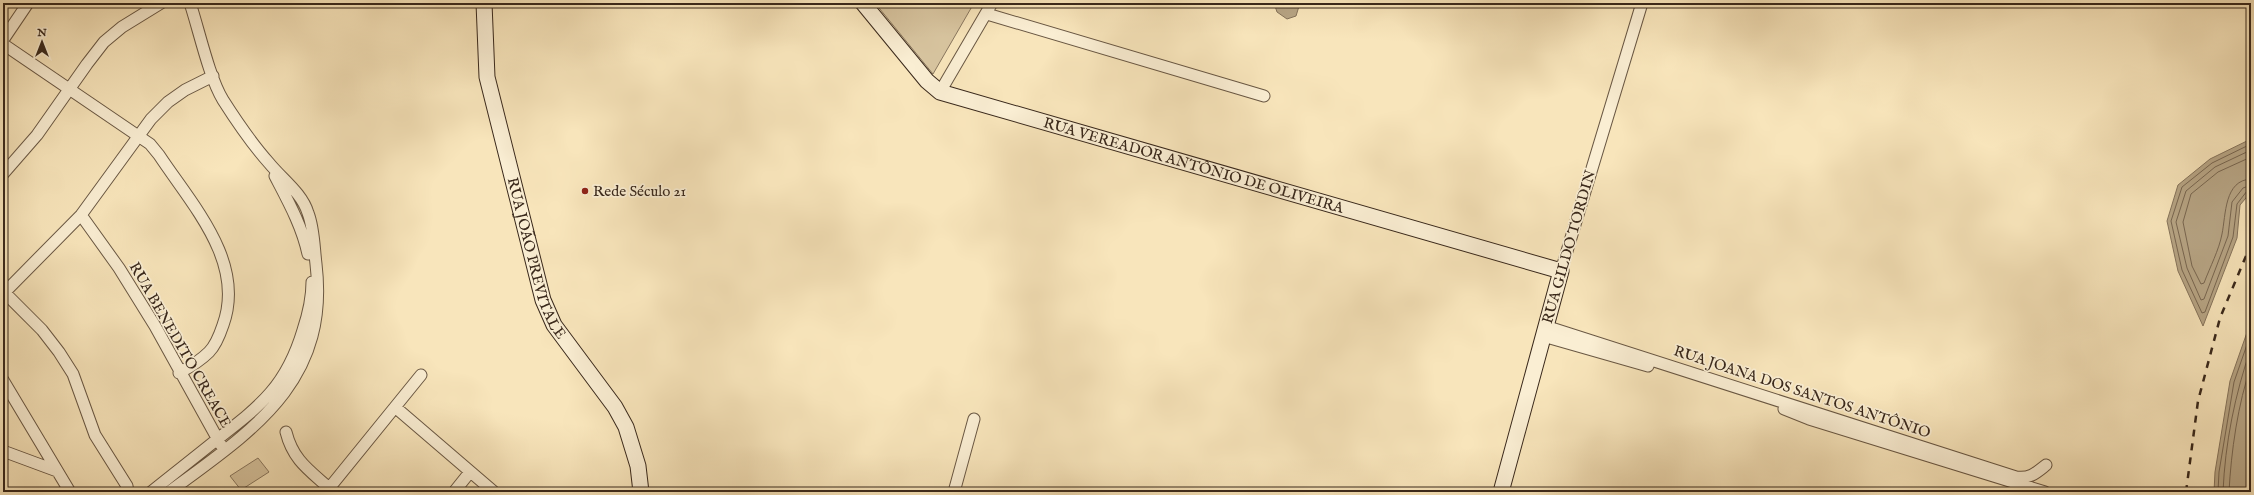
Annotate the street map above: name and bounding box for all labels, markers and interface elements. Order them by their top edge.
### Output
north arrow [22,22,62,62]
text: N [36,26,47,40]
street label: RUA VEREADOR ANTÔNIO DE OLIVEIRA [1041,113,1347,218]
street label: RUA GILDO TORDIN [1538,168,1600,326]
street label: RUA JOÃO PREVITALE [503,175,571,343]
place label: Rede Século 21 [593,182,686,201]
marker: Rede Século 21 [580,186,590,196]
street label: RUA BENEDITO CREACE [125,259,235,431]
street label: RUA JOANA DOS SANTOS ANTÔNIO [1671,341,1933,443]

